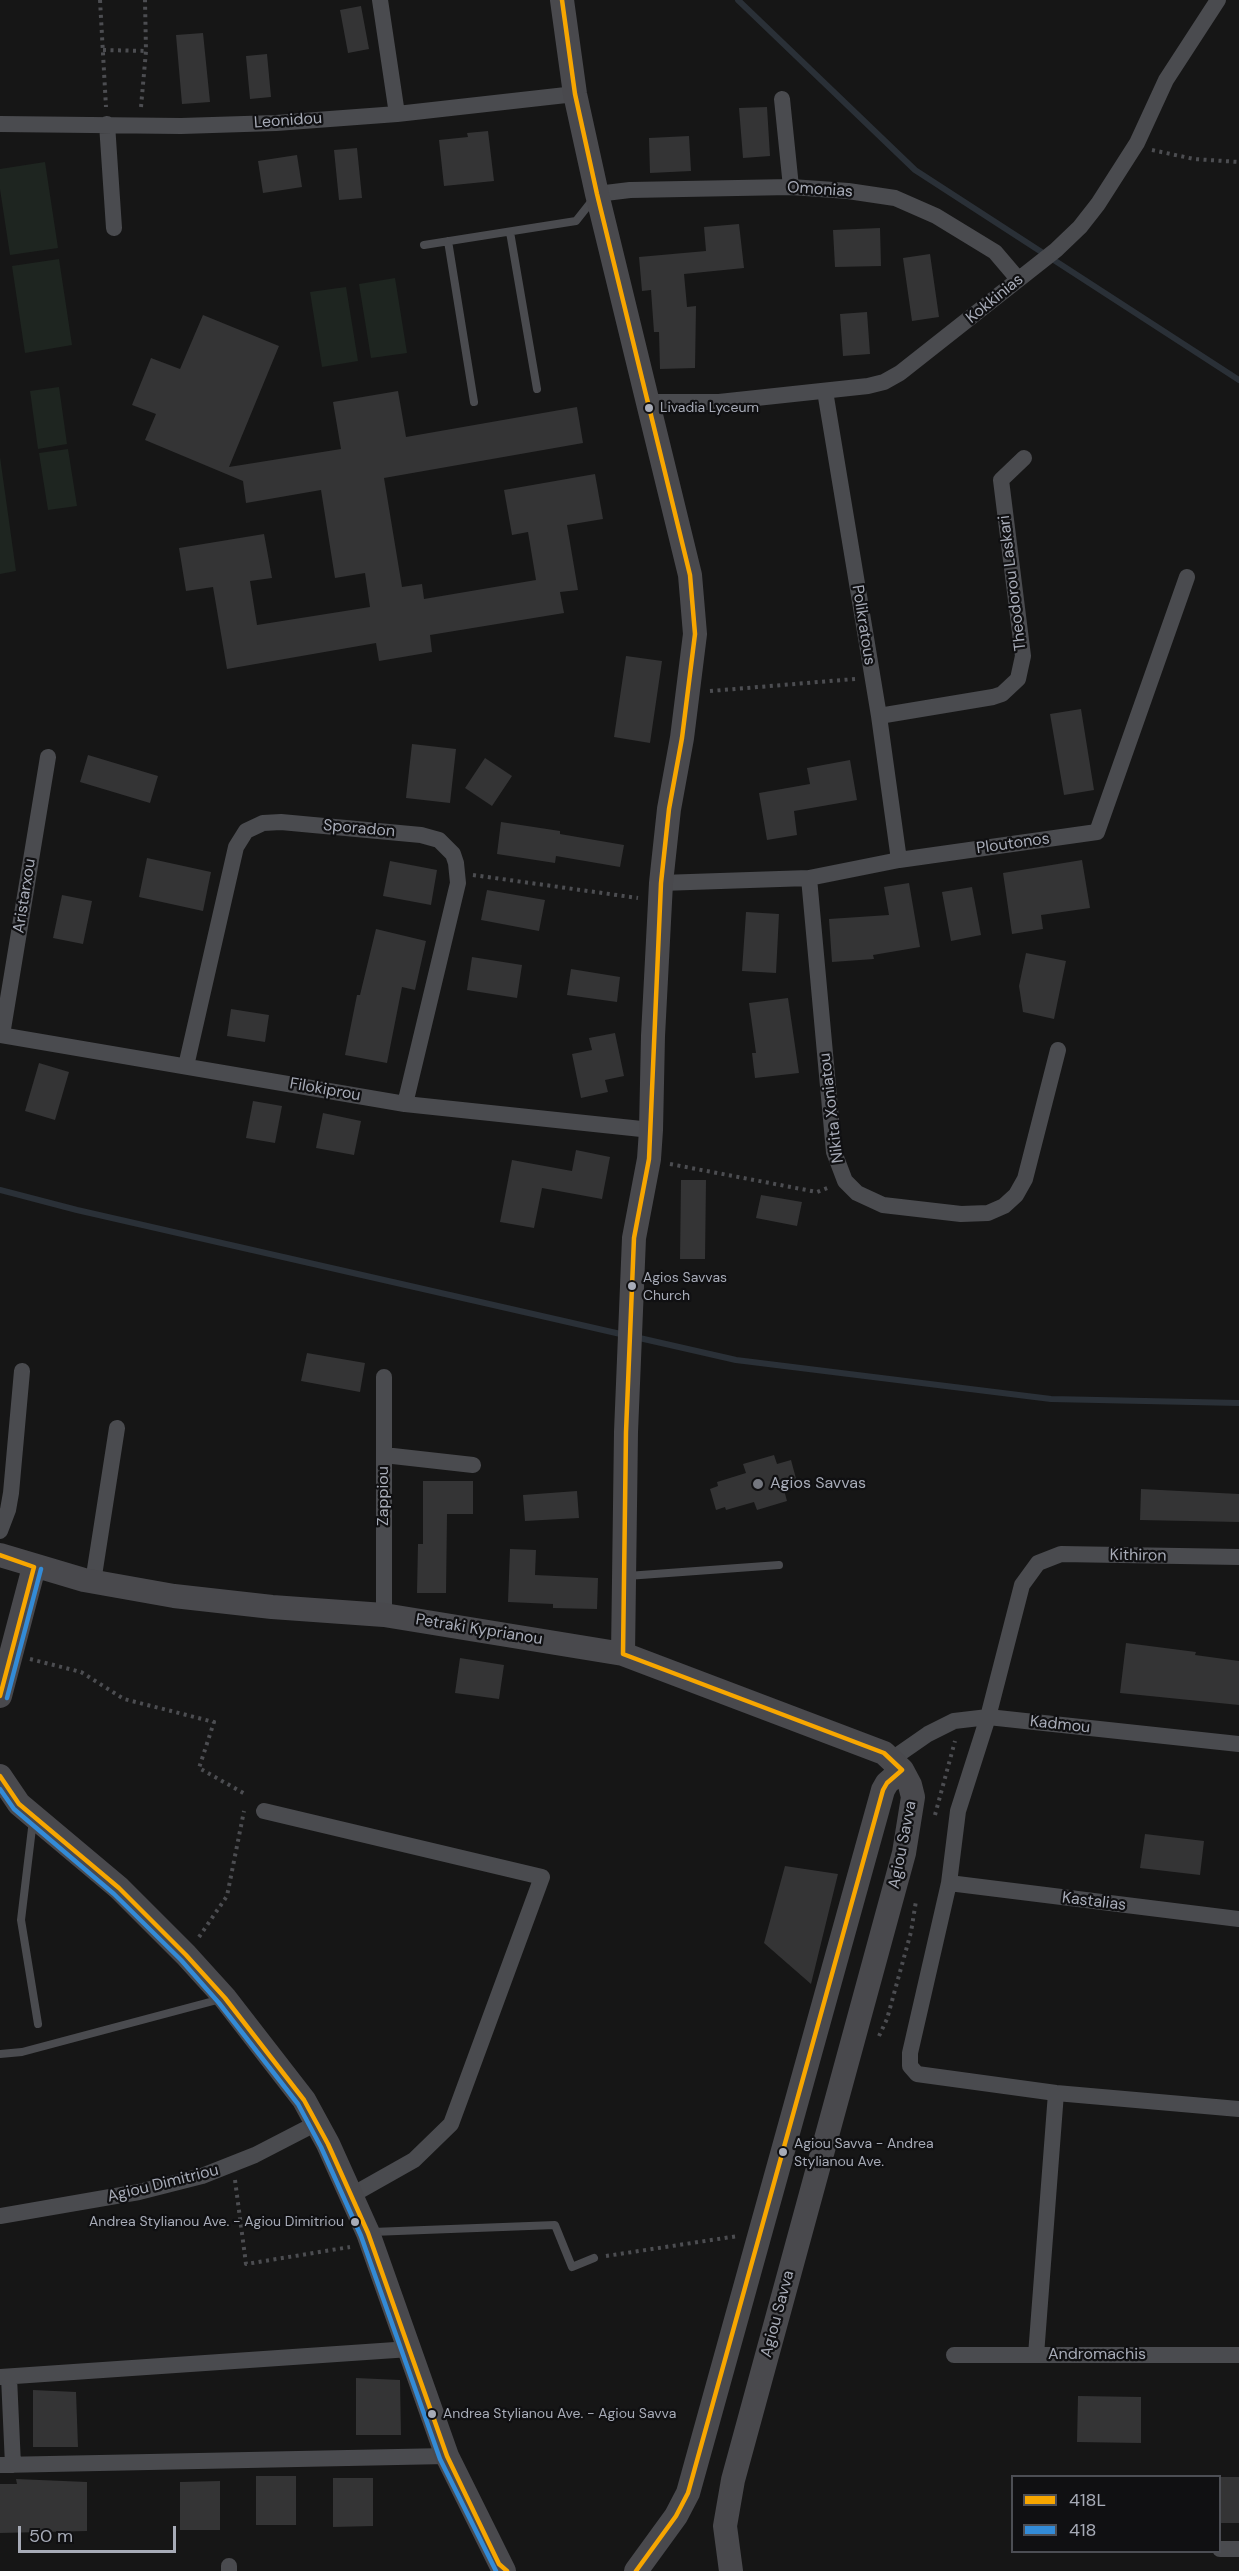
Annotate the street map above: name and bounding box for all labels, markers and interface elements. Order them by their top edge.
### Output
street label: Leonidou [253,109,323,133]
street label: Omonias [786,178,854,202]
street label: Kokkinias [963,270,1027,328]
place label: Livadia Lyceum [660,400,759,416]
marker: Livadia Lyceum [643,402,655,414]
street label: Theodorou Laskari [995,514,1031,652]
street label: Polikratous [847,584,879,666]
street label: Sporadon [322,816,396,842]
street label: Ploutonos [975,829,1051,859]
street label: Aristarxou [10,857,40,935]
street label: Nikita Xoniatou [816,1052,848,1164]
street label: Filokiprou [288,1074,362,1106]
place label: Agios Savvas Church [643,1270,727,1302]
marker: Agios Savvas Church [626,1280,638,1292]
street label: Zappiou [374,1466,394,1526]
place label: Agios Savvas [770,1474,866,1494]
marker: Agios Savvas [751,1477,765,1491]
street label: Kithiron [1109,1546,1167,1566]
street label: Petraki Kyprianou [414,1610,544,1650]
street label: Kadmou [1029,1712,1091,1738]
street label: Agiou Savva [885,1799,921,1891]
street label: Kastalias [1061,1889,1127,1915]
place label: Agiou Savva - Andrea Stylianou Ave. [794,2136,934,2168]
marker: Agiou Savva - Andrea Stylianou Ave. [777,2146,789,2158]
street label: Agiou Dimitriou [105,2161,221,2207]
place label: Andrea Stylianou Ave. - Agiou Dimitriou [89,2214,344,2230]
marker: Andrea Stylianou Ave. - Agiou Dimitriou [349,2216,361,2228]
street label: Agiou Savva [757,2268,799,2360]
street label: Andromachis [1048,2345,1146,2365]
place label: Andrea Stylianou Ave. - Agiou Savva [443,2406,676,2422]
marker: Andrea Stylianou Ave. - Agiou Savva [426,2408,438,2420]
legend [1011,2475,1221,2553]
text: 418L [1069,2488,1106,2512]
scale bar [21,2514,178,2552]
text: 418 [1069,2518,1097,2542]
text: 50 m [29,2524,73,2548]

